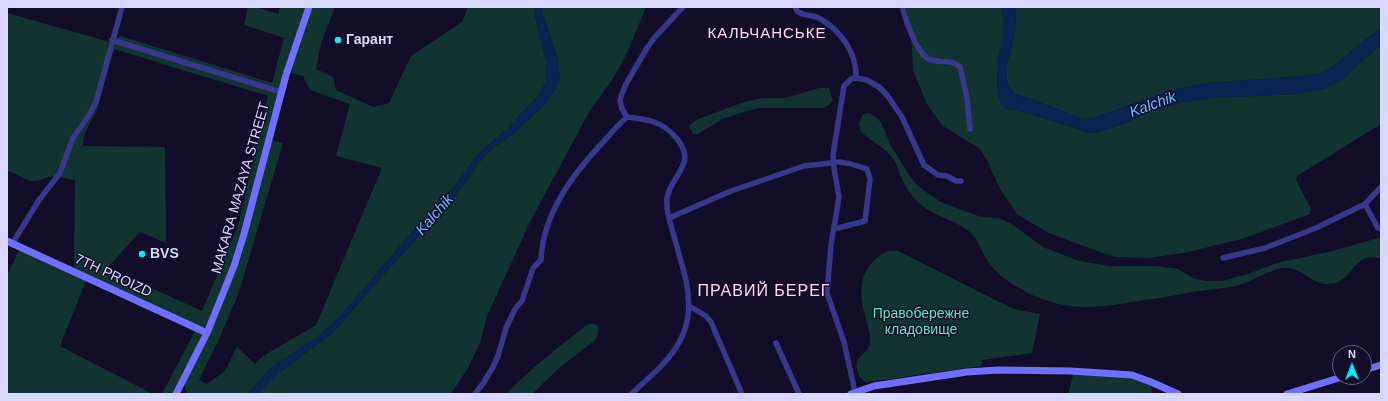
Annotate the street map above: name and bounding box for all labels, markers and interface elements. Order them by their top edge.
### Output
district label: КАЛЬЧАНСЬКЕ [708,25,826,43]
place label: Гарант [346,32,393,48]
marker: Гарант [333,35,343,45]
water label: Kalchik [1127,88,1179,122]
street label: MAKARA MAZAYA STREET [208,100,274,276]
water label: Kalchik [412,191,458,239]
place label: BVS [150,246,179,262]
marker: BVS [137,249,147,259]
street label: 7TH PROIZD [72,251,154,301]
district label: ПРАВИЙ БЕРЕГ [697,282,831,302]
park label: Правобережне кладовище [873,306,969,338]
north arrow [1332,345,1372,385]
text: N [1348,348,1356,360]

